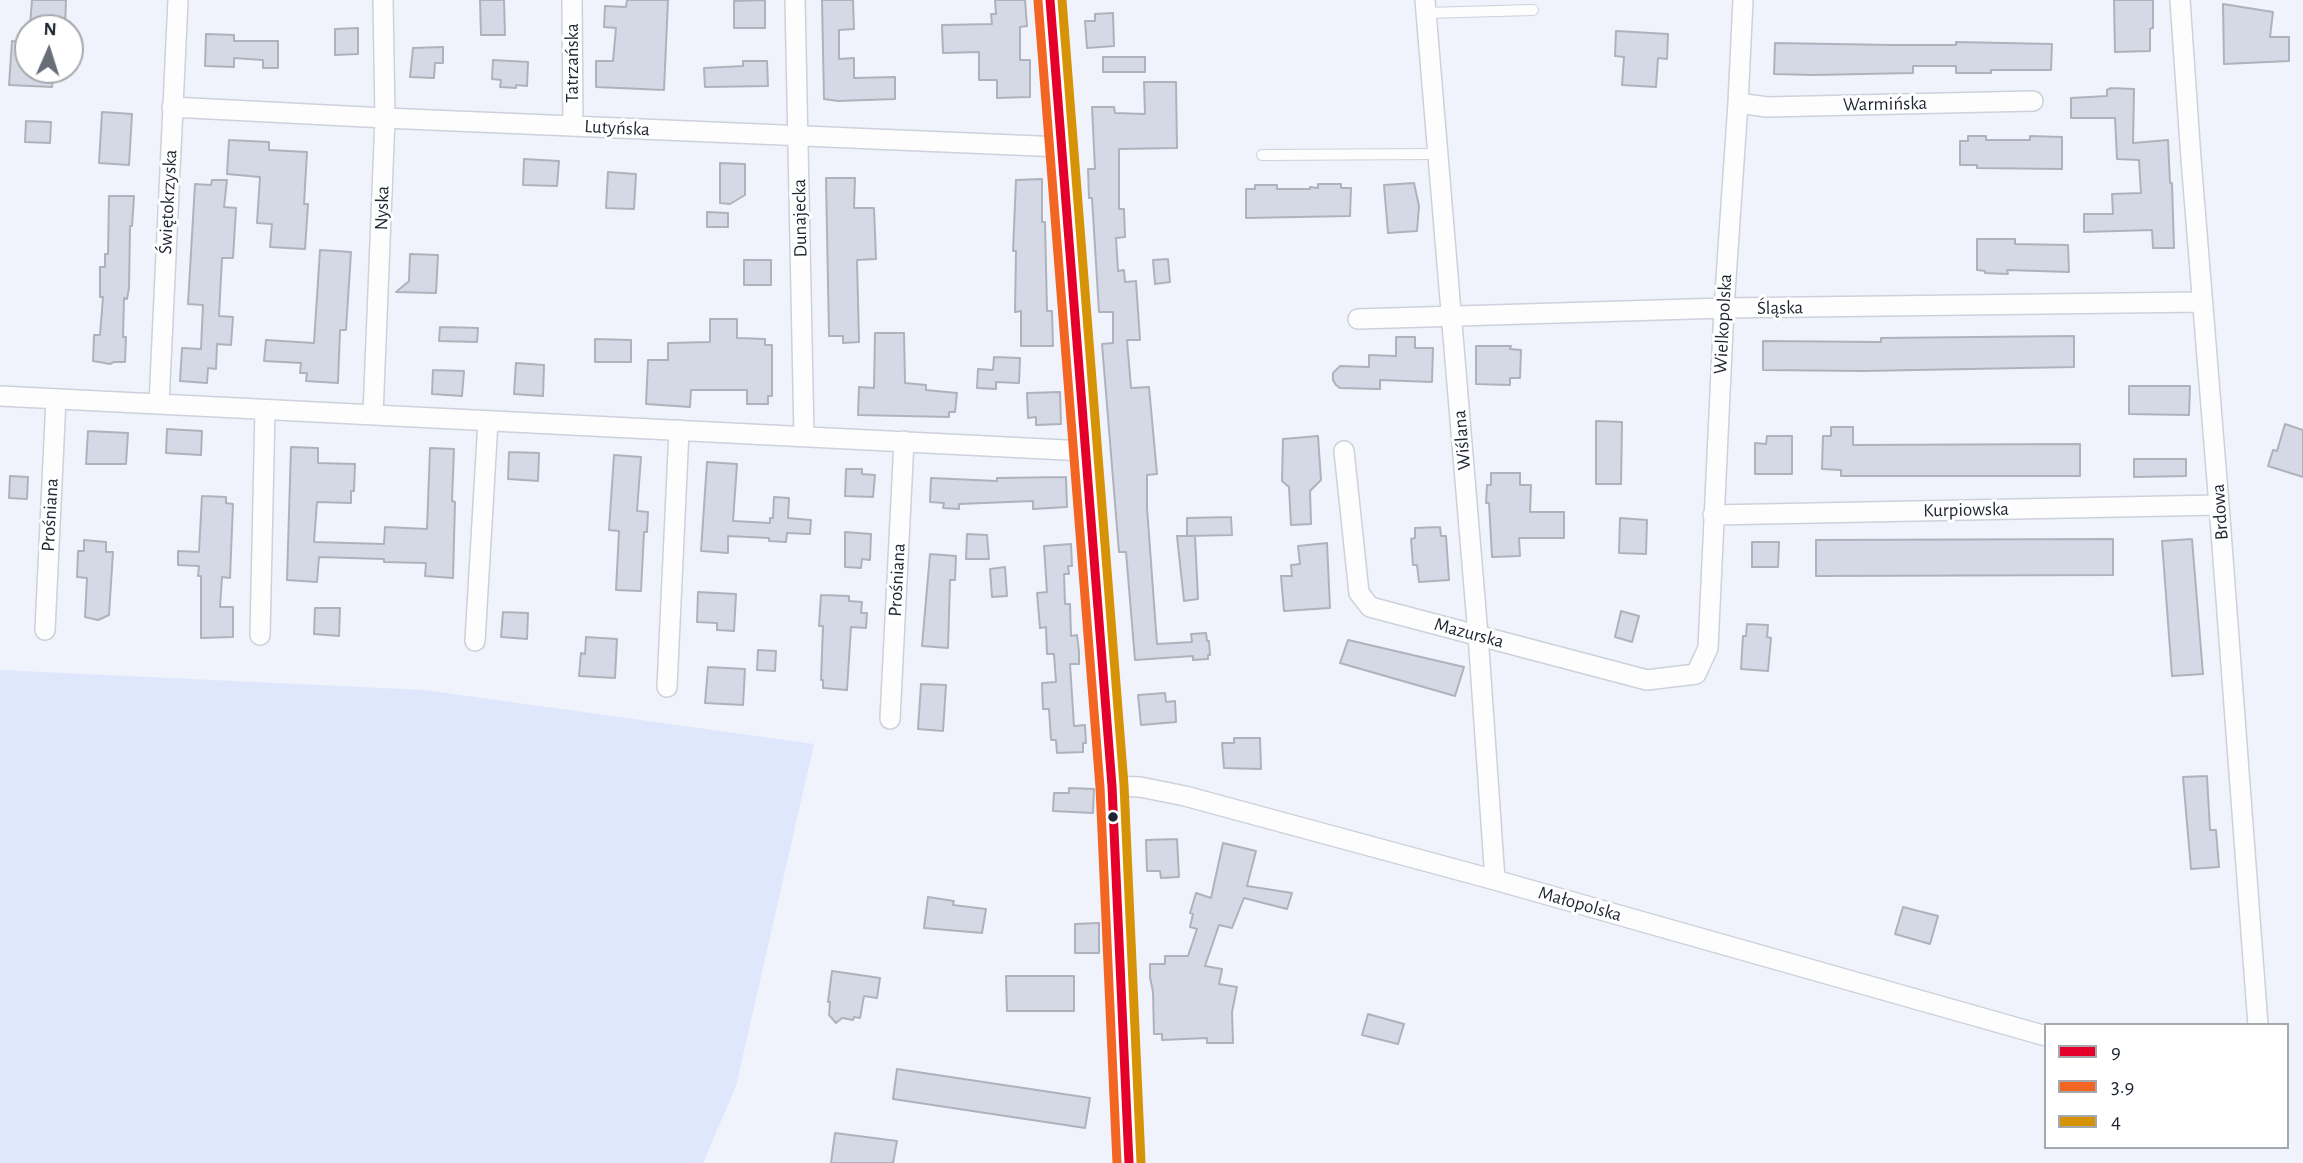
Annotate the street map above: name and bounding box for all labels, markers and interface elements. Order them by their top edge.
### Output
north arrow [14,14,84,84]
text: N [43,20,57,39]
street label: Tatrzańska [561,23,583,103]
street label: Warmińska [1843,92,1927,116]
street label: Lutyńska [584,115,650,141]
street label: Świętokrzyska [154,149,182,255]
street label: Dunajecka [788,179,812,257]
street label: Nyska [370,185,394,231]
street label: Wielkopolska [1709,273,1737,375]
street label: Śląska [1757,296,1803,320]
street label: Wiślana [1448,409,1476,471]
street label: Prośniana [37,478,63,552]
street label: Brdowa [2207,483,2233,541]
street label: Kurpiowska [1923,498,2009,522]
street label: Prośniana [884,543,910,617]
street label: Mazurska [1432,613,1506,653]
unlabelled marker [1106,810,1120,824]
street label: Małopolska [1536,881,1624,927]
legend [2044,1023,2289,1149]
text: 9 [2111,1041,2121,1062]
text: 3.9 [2111,1076,2134,1097]
text: 4 [2111,1111,2121,1132]

